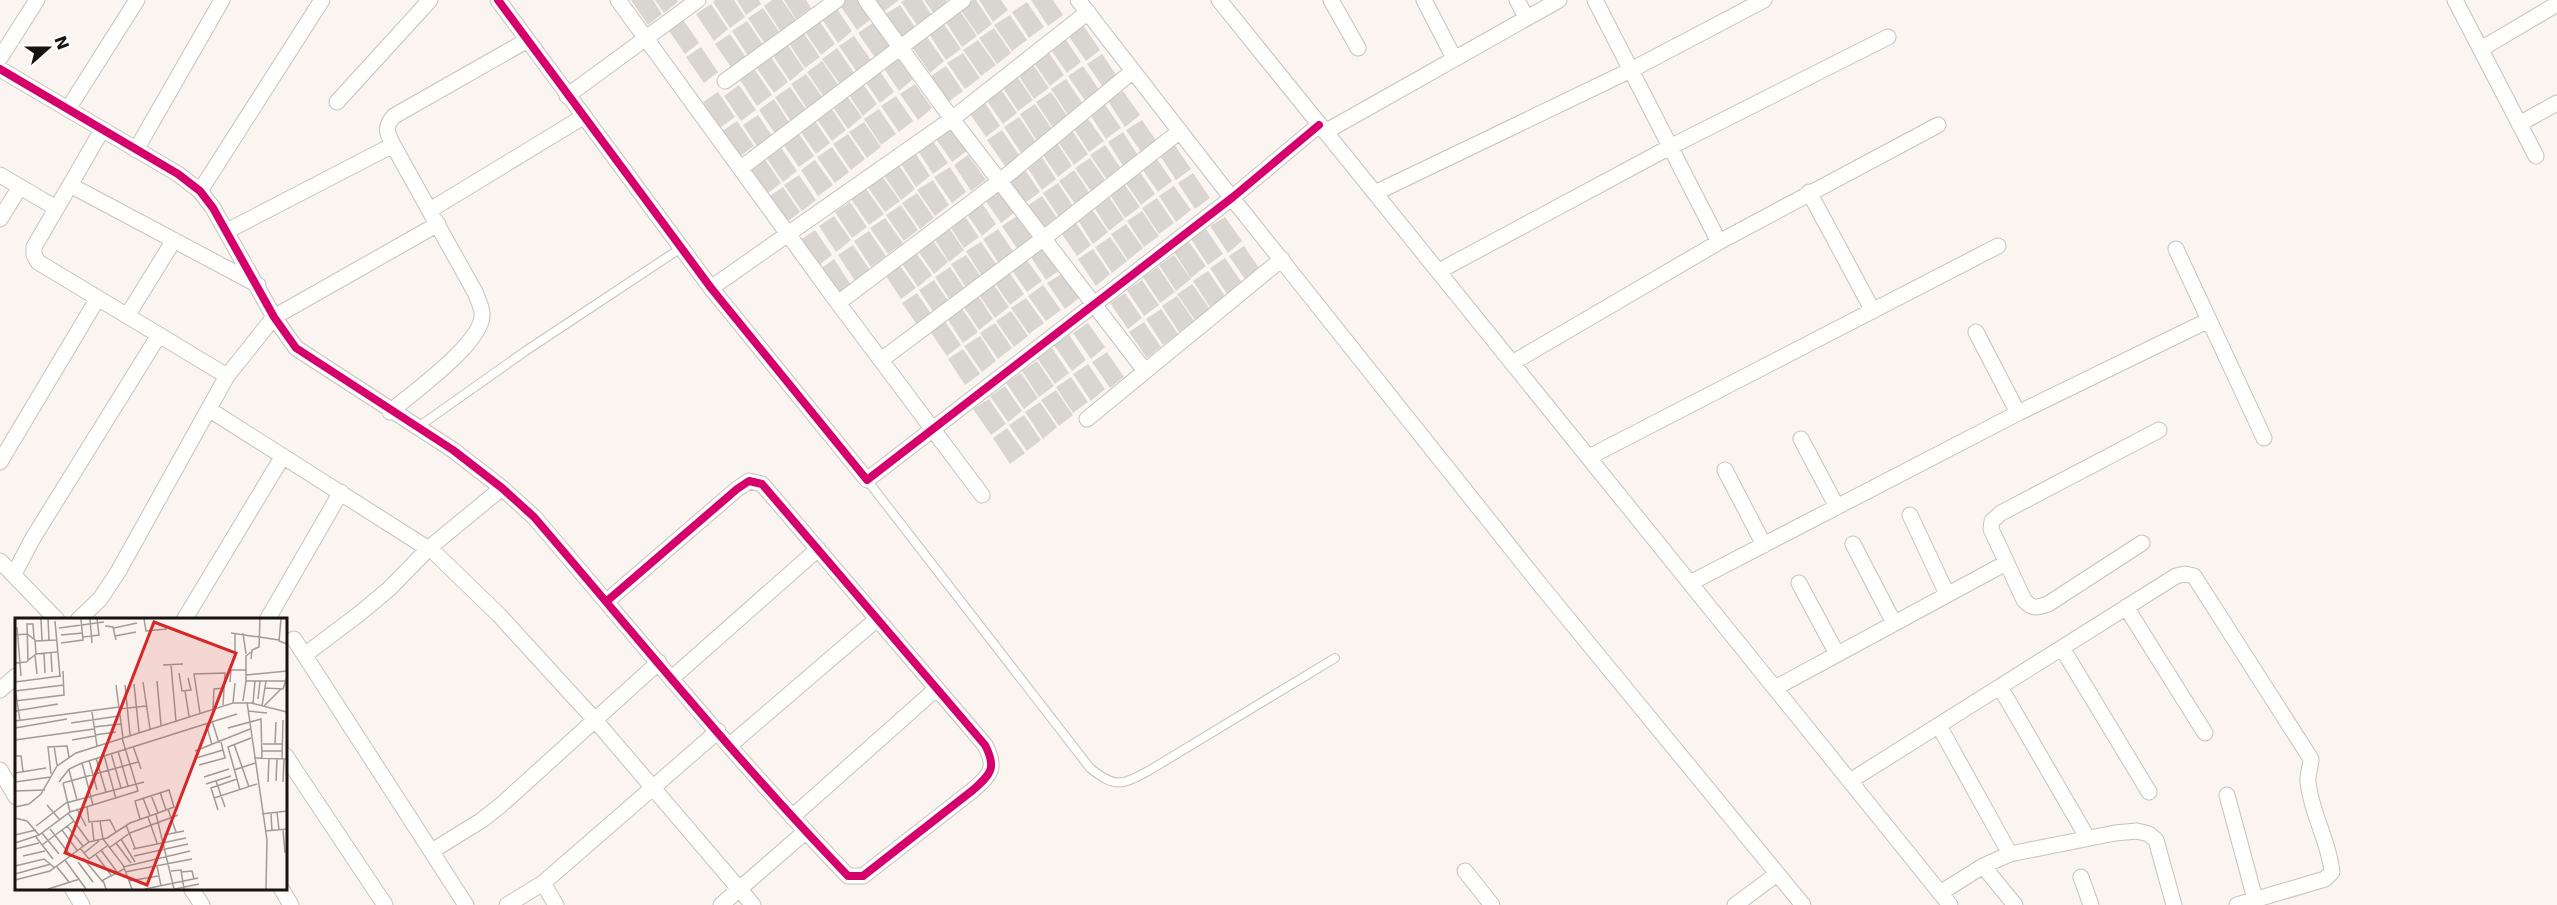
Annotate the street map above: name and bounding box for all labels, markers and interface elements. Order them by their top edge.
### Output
north arrow [18,18,78,78]
text: N [50,33,73,52]
inset map [15,618,286,890]

